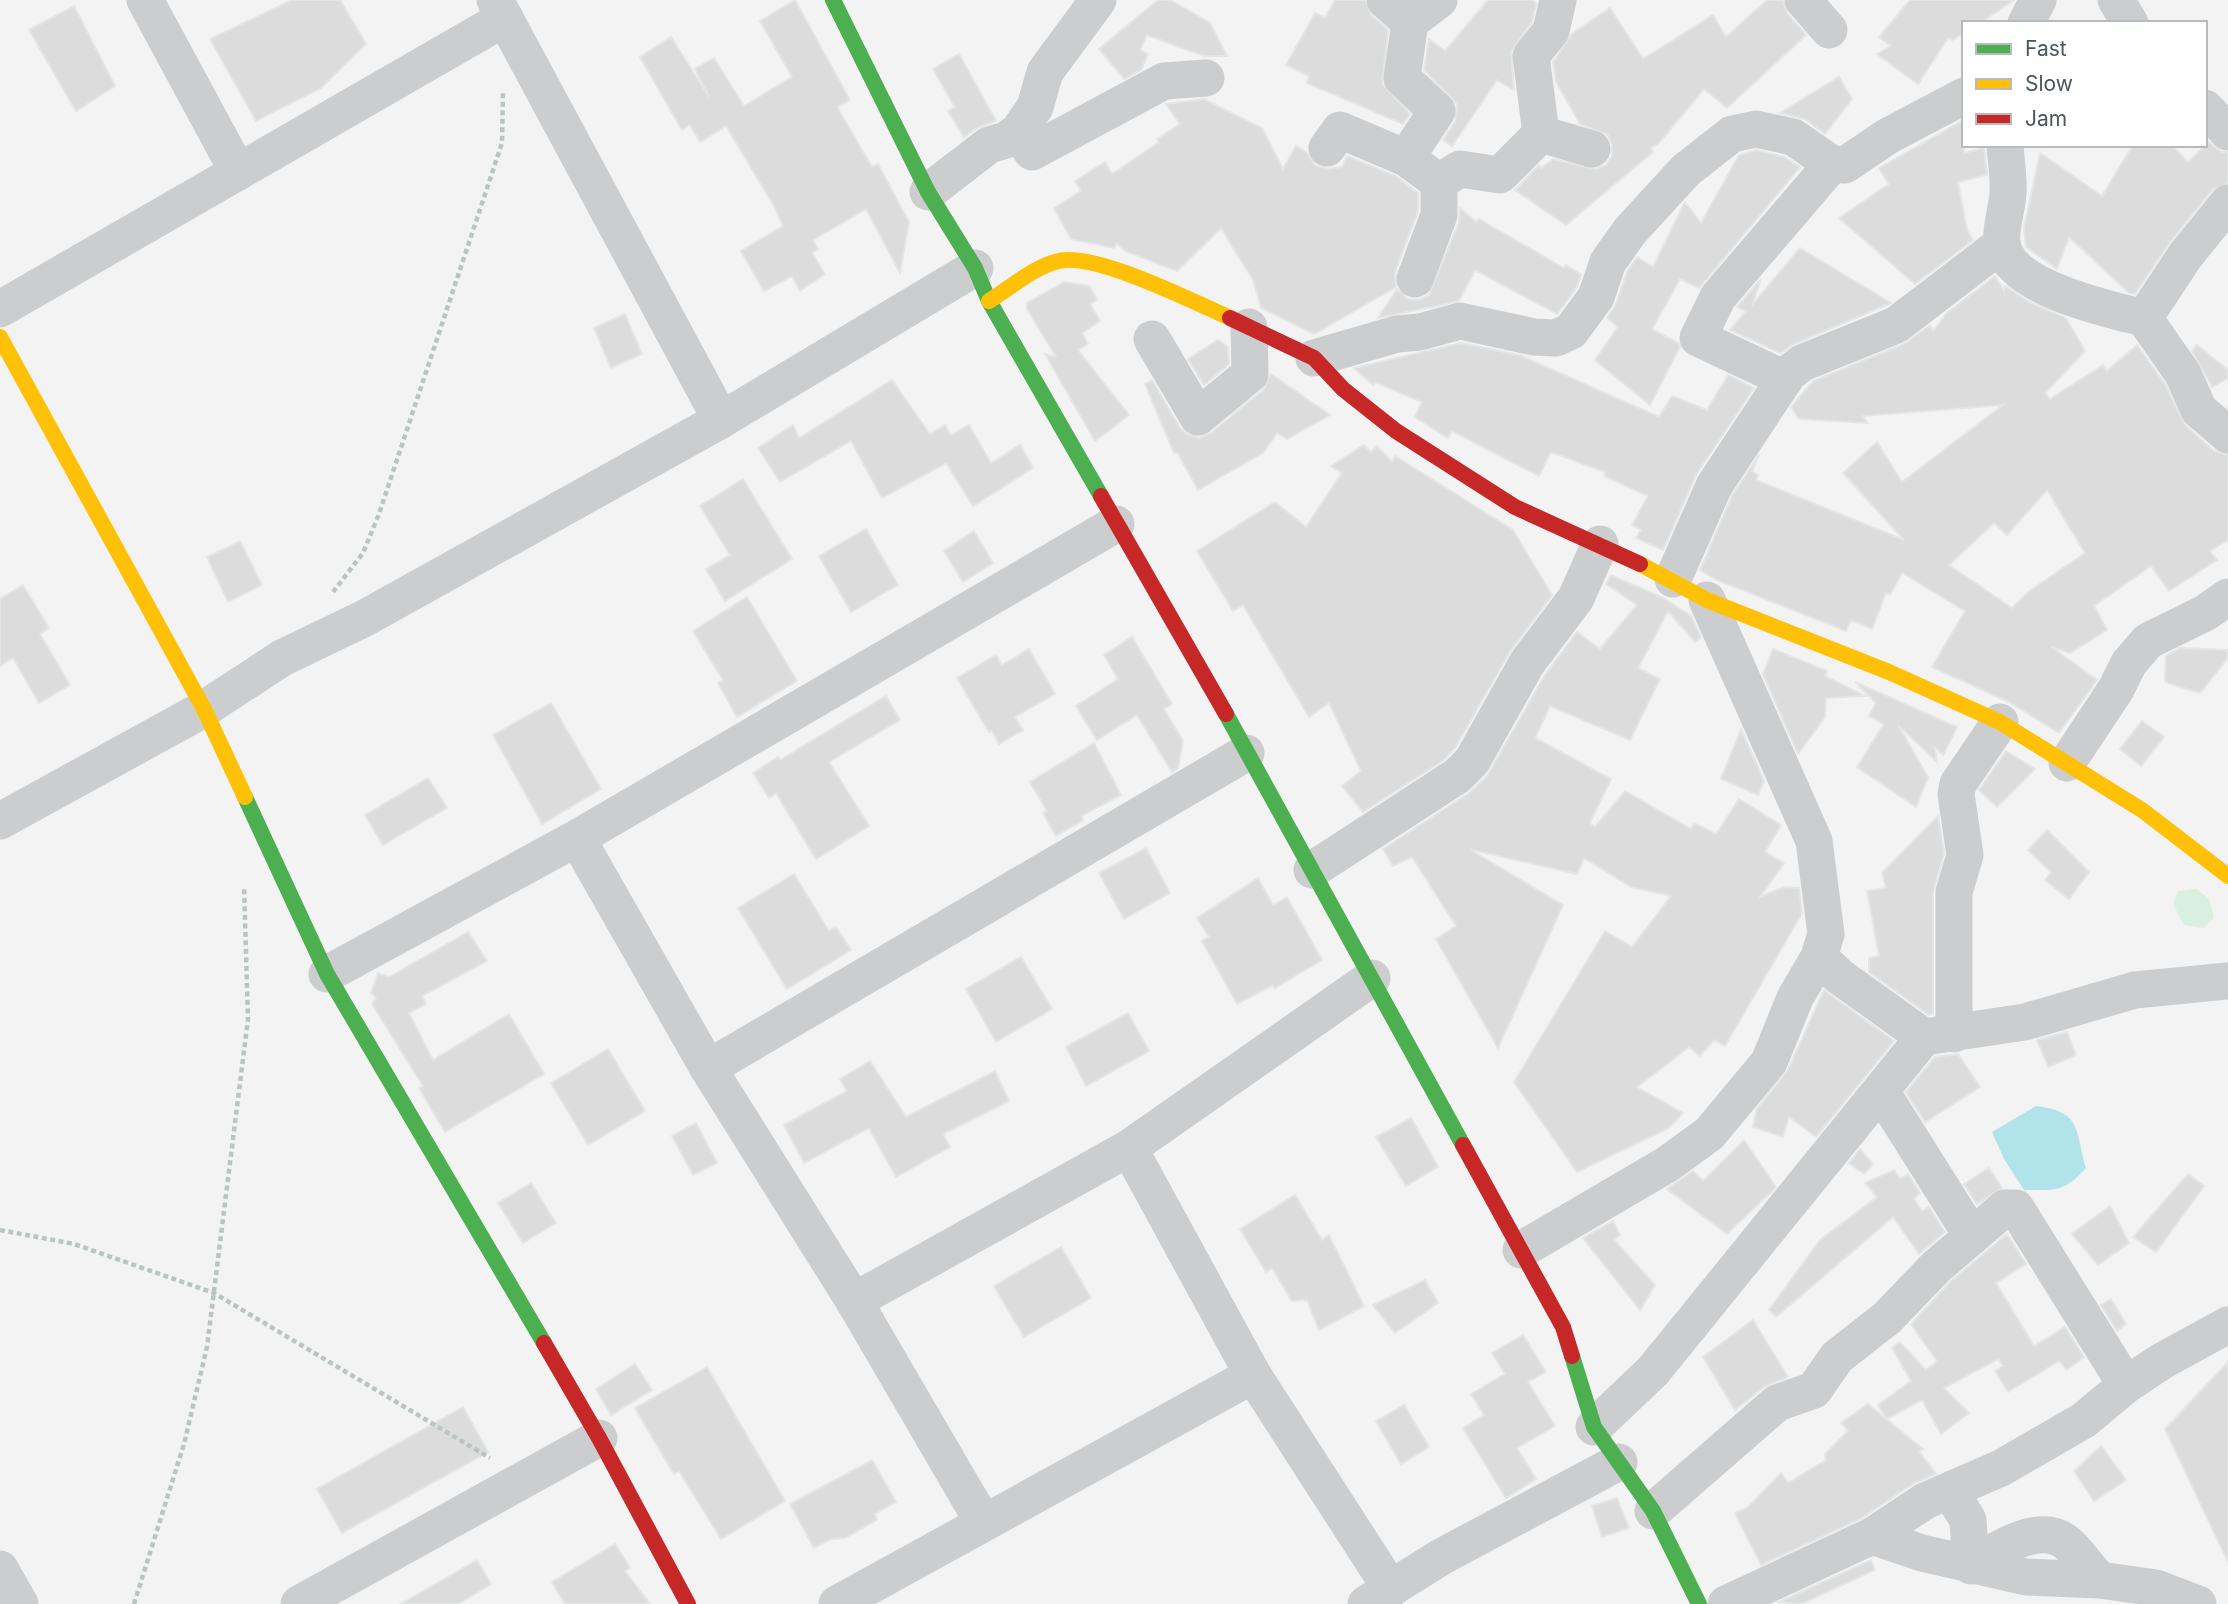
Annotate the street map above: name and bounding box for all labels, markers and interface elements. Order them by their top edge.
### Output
legend [1962,21,2207,147]
text: Fast [2025,36,2067,61]
text: Slow [2025,71,2073,96]
text: Jam [2025,106,2067,131]

